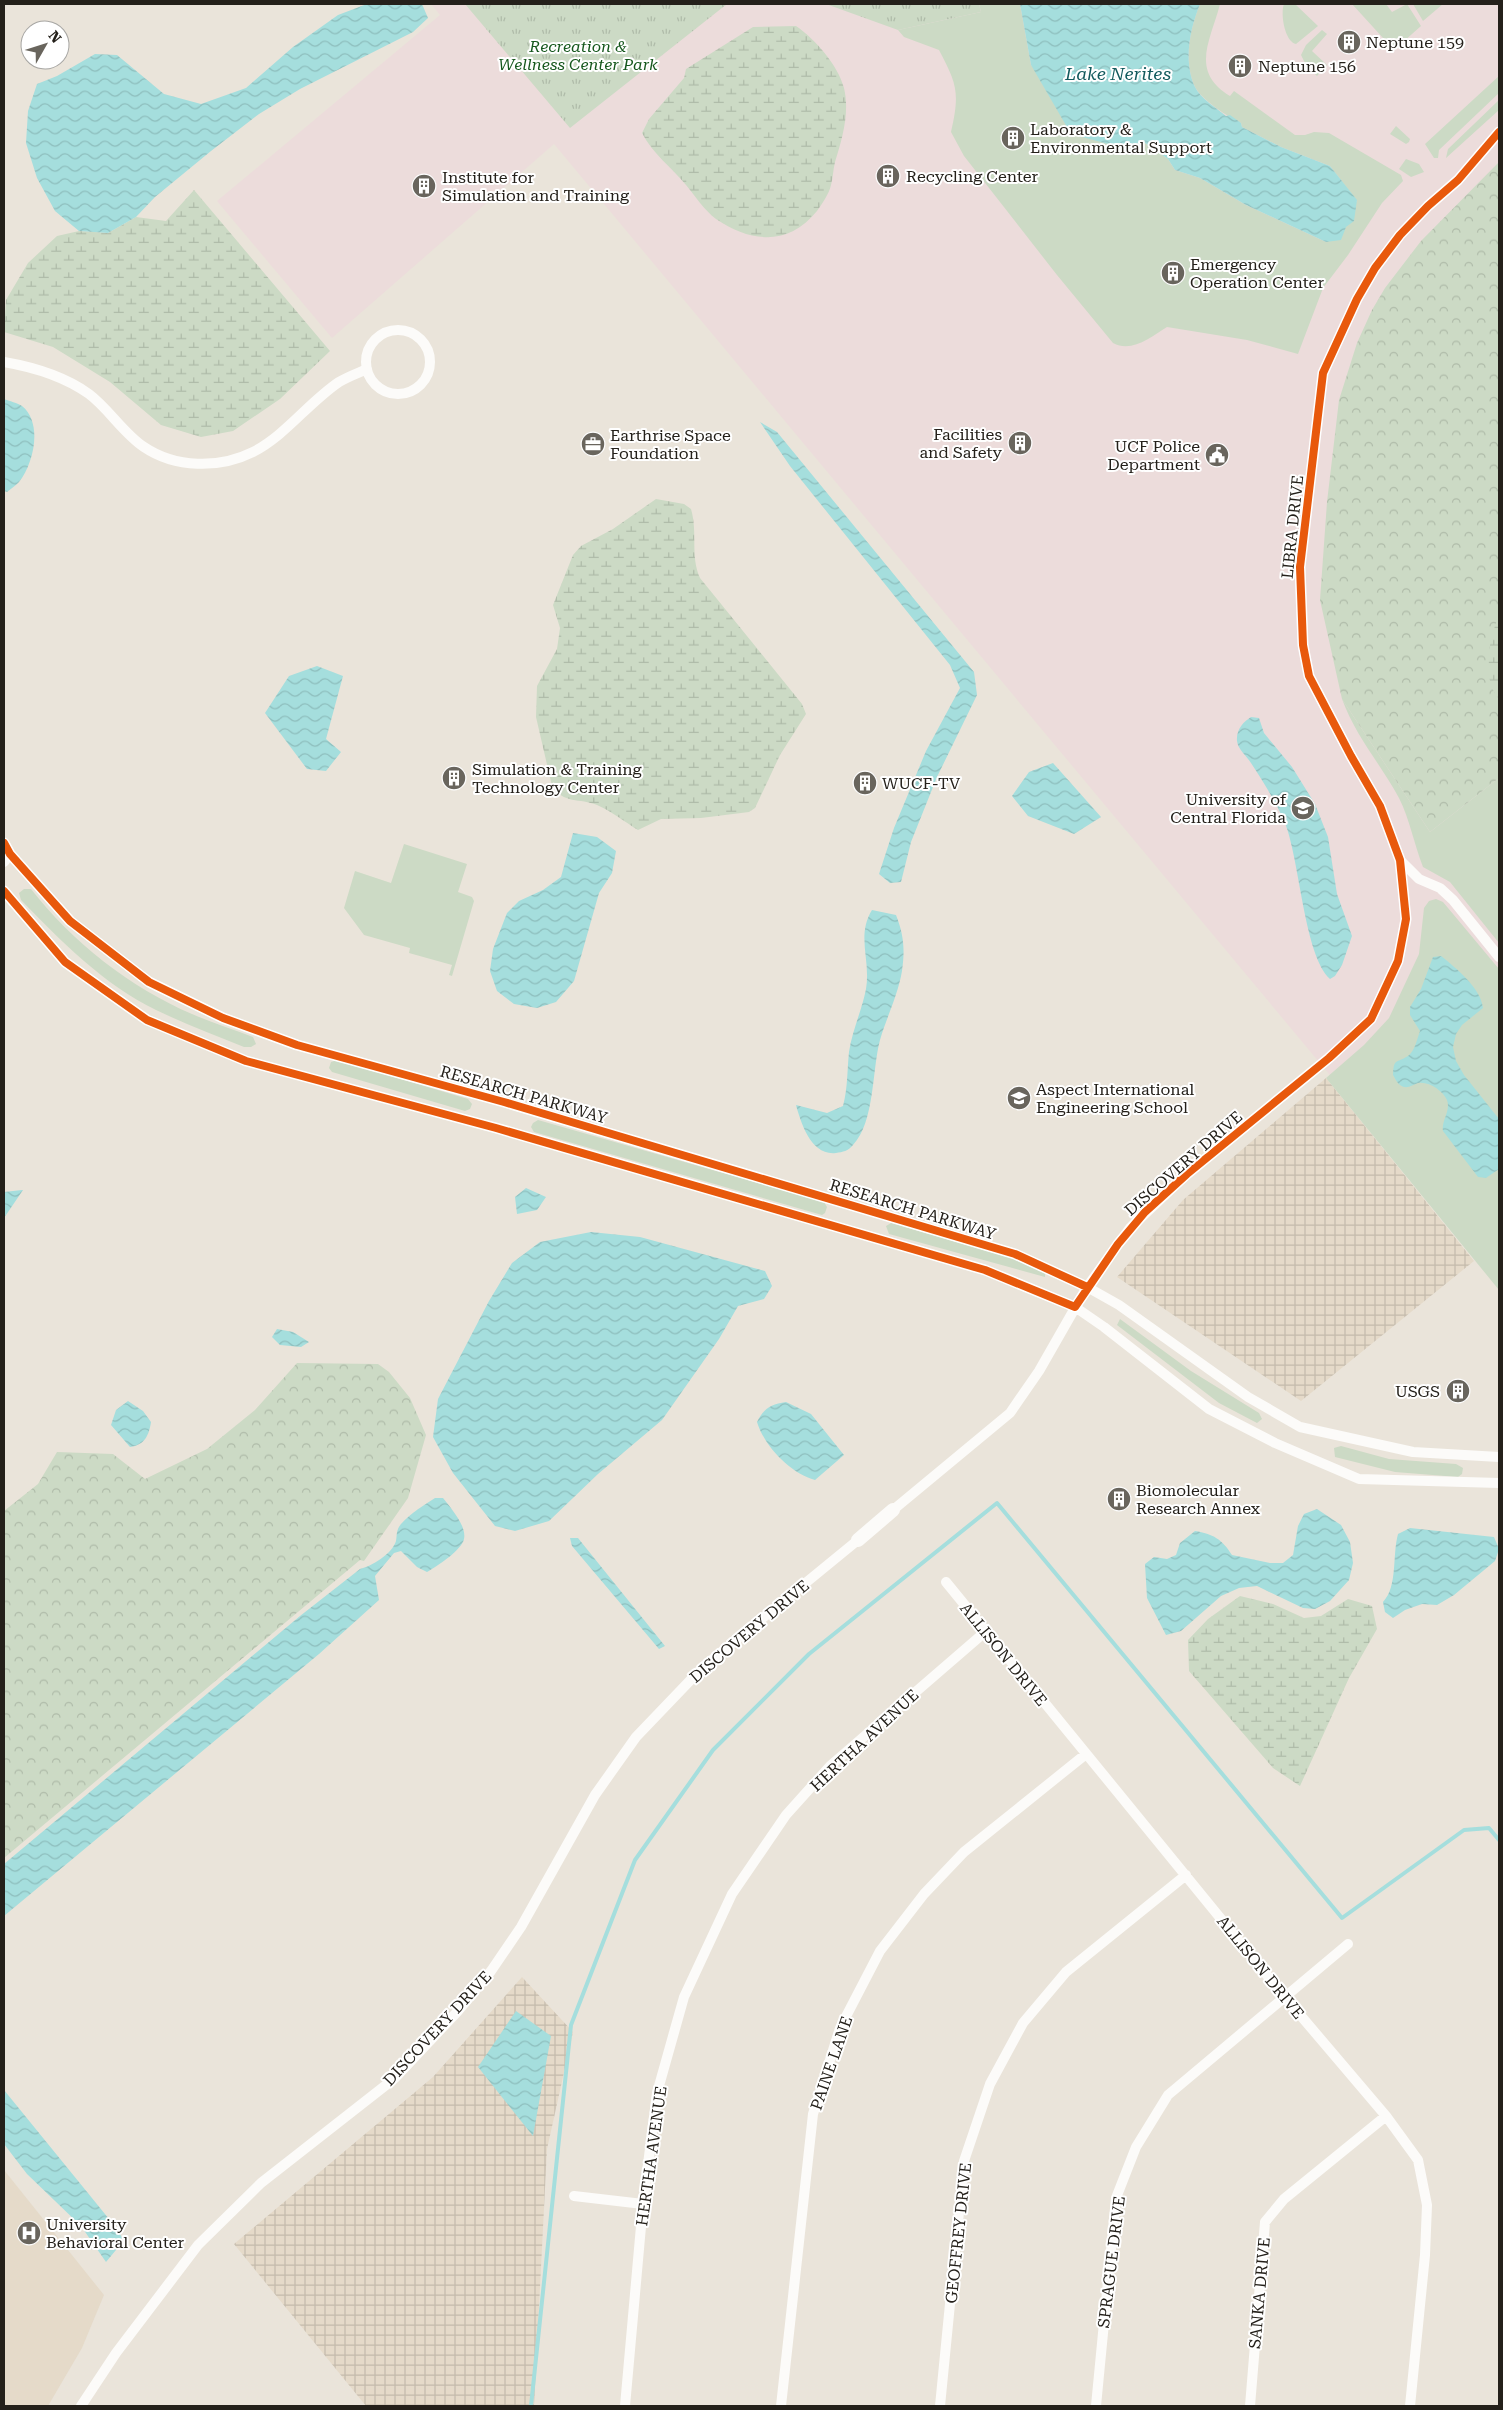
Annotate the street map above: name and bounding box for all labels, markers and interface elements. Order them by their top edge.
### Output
north arrow [20,20,70,70]
text: N [45,28,65,46]
building icon: Neptune 159 [1336,29,1362,55]
place label: Neptune 159 [1366,33,1464,52]
park label: Recreation & Wellness Center Park [498,37,658,74]
building icon: Neptune 156 [1227,53,1253,79]
place label: Neptune 156 [1258,57,1356,76]
water label: Lake Nerites [1064,63,1171,84]
place label: Laboratory & Environmental Support [1030,120,1212,157]
building icon: Laboratory & Environmental Support [1000,125,1026,151]
building icon: Recycling Center [875,163,901,189]
place label: Recycling Center [906,167,1039,186]
place label: Institute for Simulation and Training [442,168,630,205]
building icon: Institute for Simulation and Training [411,173,437,199]
place label: Emergency Operation Center [1190,255,1324,292]
building icon: Emergency Operation Center [1160,260,1186,286]
place label: Facilities and Safety [919,425,1003,462]
place label: Earthrise Space Foundation [610,426,731,463]
building icon: Facilities and Safety [1007,430,1033,456]
office icon: Earthrise Space Foundation [580,431,606,457]
place label: UCF Police Department [1107,437,1200,474]
public building icon: UCF Police Department [1204,442,1230,468]
street label: LIBRA DRIVE [1278,474,1307,580]
place label: Simulation & Training Technology Center [472,760,643,797]
building icon: Simulation & Training Technology Center [441,765,467,791]
building icon: WUCF-TV [852,770,878,796]
place label: WUCF-TV [882,774,961,793]
place label: University of Central Florida [1170,790,1287,827]
school or university icon: University of Central Florida [1290,795,1316,821]
street label: RESEARCH PARKWAY [438,1061,610,1128]
place label: Aspect International Engineering School [1036,1080,1194,1117]
school or university icon: Aspect International Engineering School [1006,1085,1032,1111]
street label: DISCOVERY DRIVE [1121,1107,1246,1220]
street label: RESEARCH PARKWAY [827,1175,999,1244]
building icon: USGS [1445,1378,1471,1404]
place label: USGS [1395,1382,1440,1401]
place label: Biomolecular Research Annex [1136,1481,1261,1518]
building icon: Biomolecular Research Annex [1106,1486,1132,1512]
street label: DISCOVERY DRIVE [686,1576,813,1687]
street label: ALLISON DRIVE [956,1599,1051,1710]
street label: HERTHA AVENUE [806,1685,922,1795]
street label: ALLISON DRIVE [1213,1912,1308,2023]
street label: DISCOVERY DRIVE [379,1967,495,2090]
street label: PAINE LANE [807,2014,856,2113]
street label: HERTHA AVENUE [632,2085,671,2227]
street label: GEOFFREY DRIVE [942,2162,975,2304]
street label: SPRAGUE DRIVE [1094,2195,1129,2329]
place label: University Behavioral Center [46,2215,185,2252]
hospital icon: University Behavioral Center [16,2220,42,2246]
street label: SANKA DRIVE [1245,2236,1274,2350]

